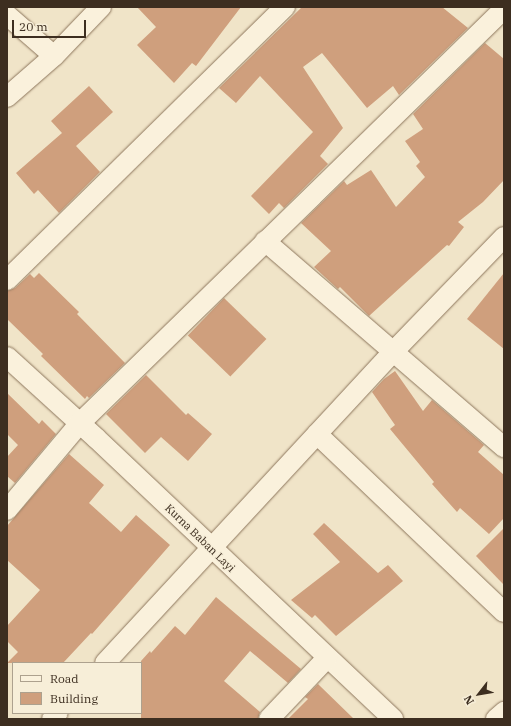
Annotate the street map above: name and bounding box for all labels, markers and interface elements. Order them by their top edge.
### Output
scale bar [14,12,88,38]
text: 20 m [19,19,48,34]
street label: Kurna Baban Layi [162,501,238,575]
legend [12,662,142,714]
text: Road [50,671,79,686]
north arrow [459,674,499,714]
text: Building [50,691,98,706]
text: N [460,693,477,708]

